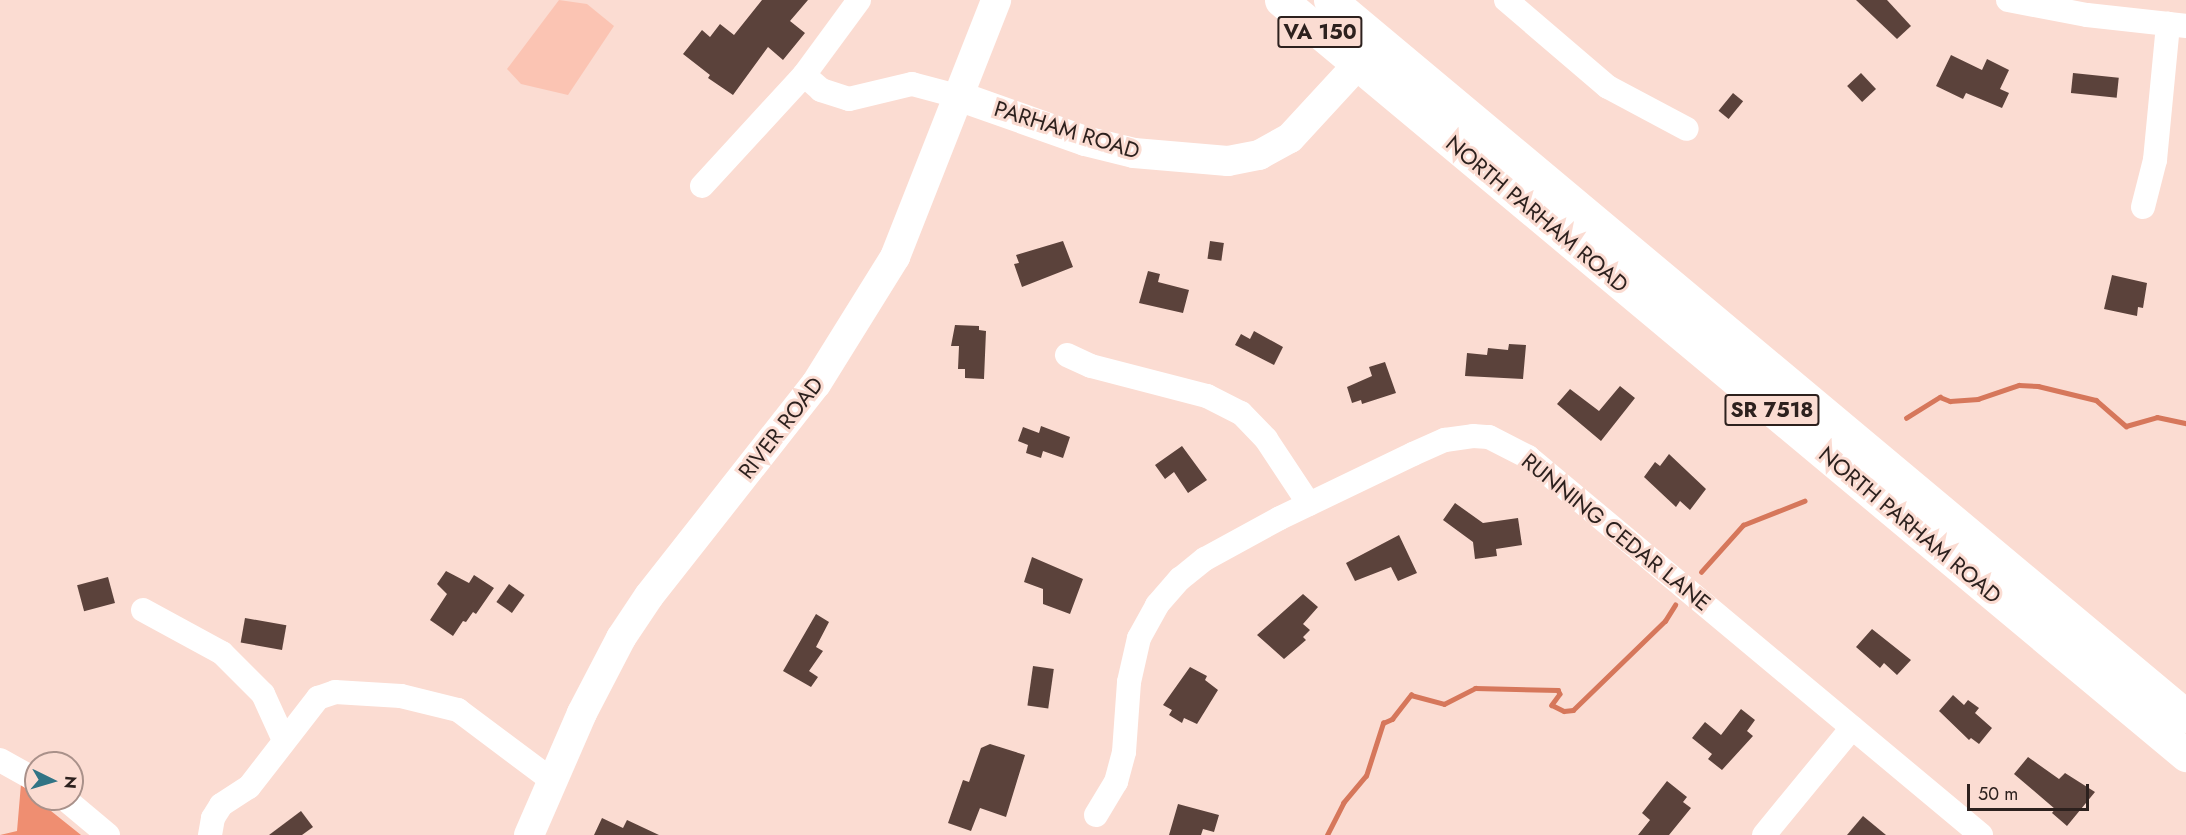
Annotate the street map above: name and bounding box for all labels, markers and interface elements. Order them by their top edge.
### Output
road number: VA 150 [1276,14,1364,50]
street label: PARHAM ROAD [991,95,1143,165]
street label: NORTH PARHAM ROAD [1440,130,1634,298]
street label: RIVER ROAD [733,372,829,484]
road number: SR 7518 [1724,392,1820,428]
street label: NORTH PARHAM ROAD [1813,441,2007,609]
street label: RUNNING CEDAR LANE [1516,448,1716,616]
north arrow [24,751,84,811]
scale bar [1970,772,2092,810]
text: N [58,775,82,790]
text: 50 m [1978,781,2018,807]

